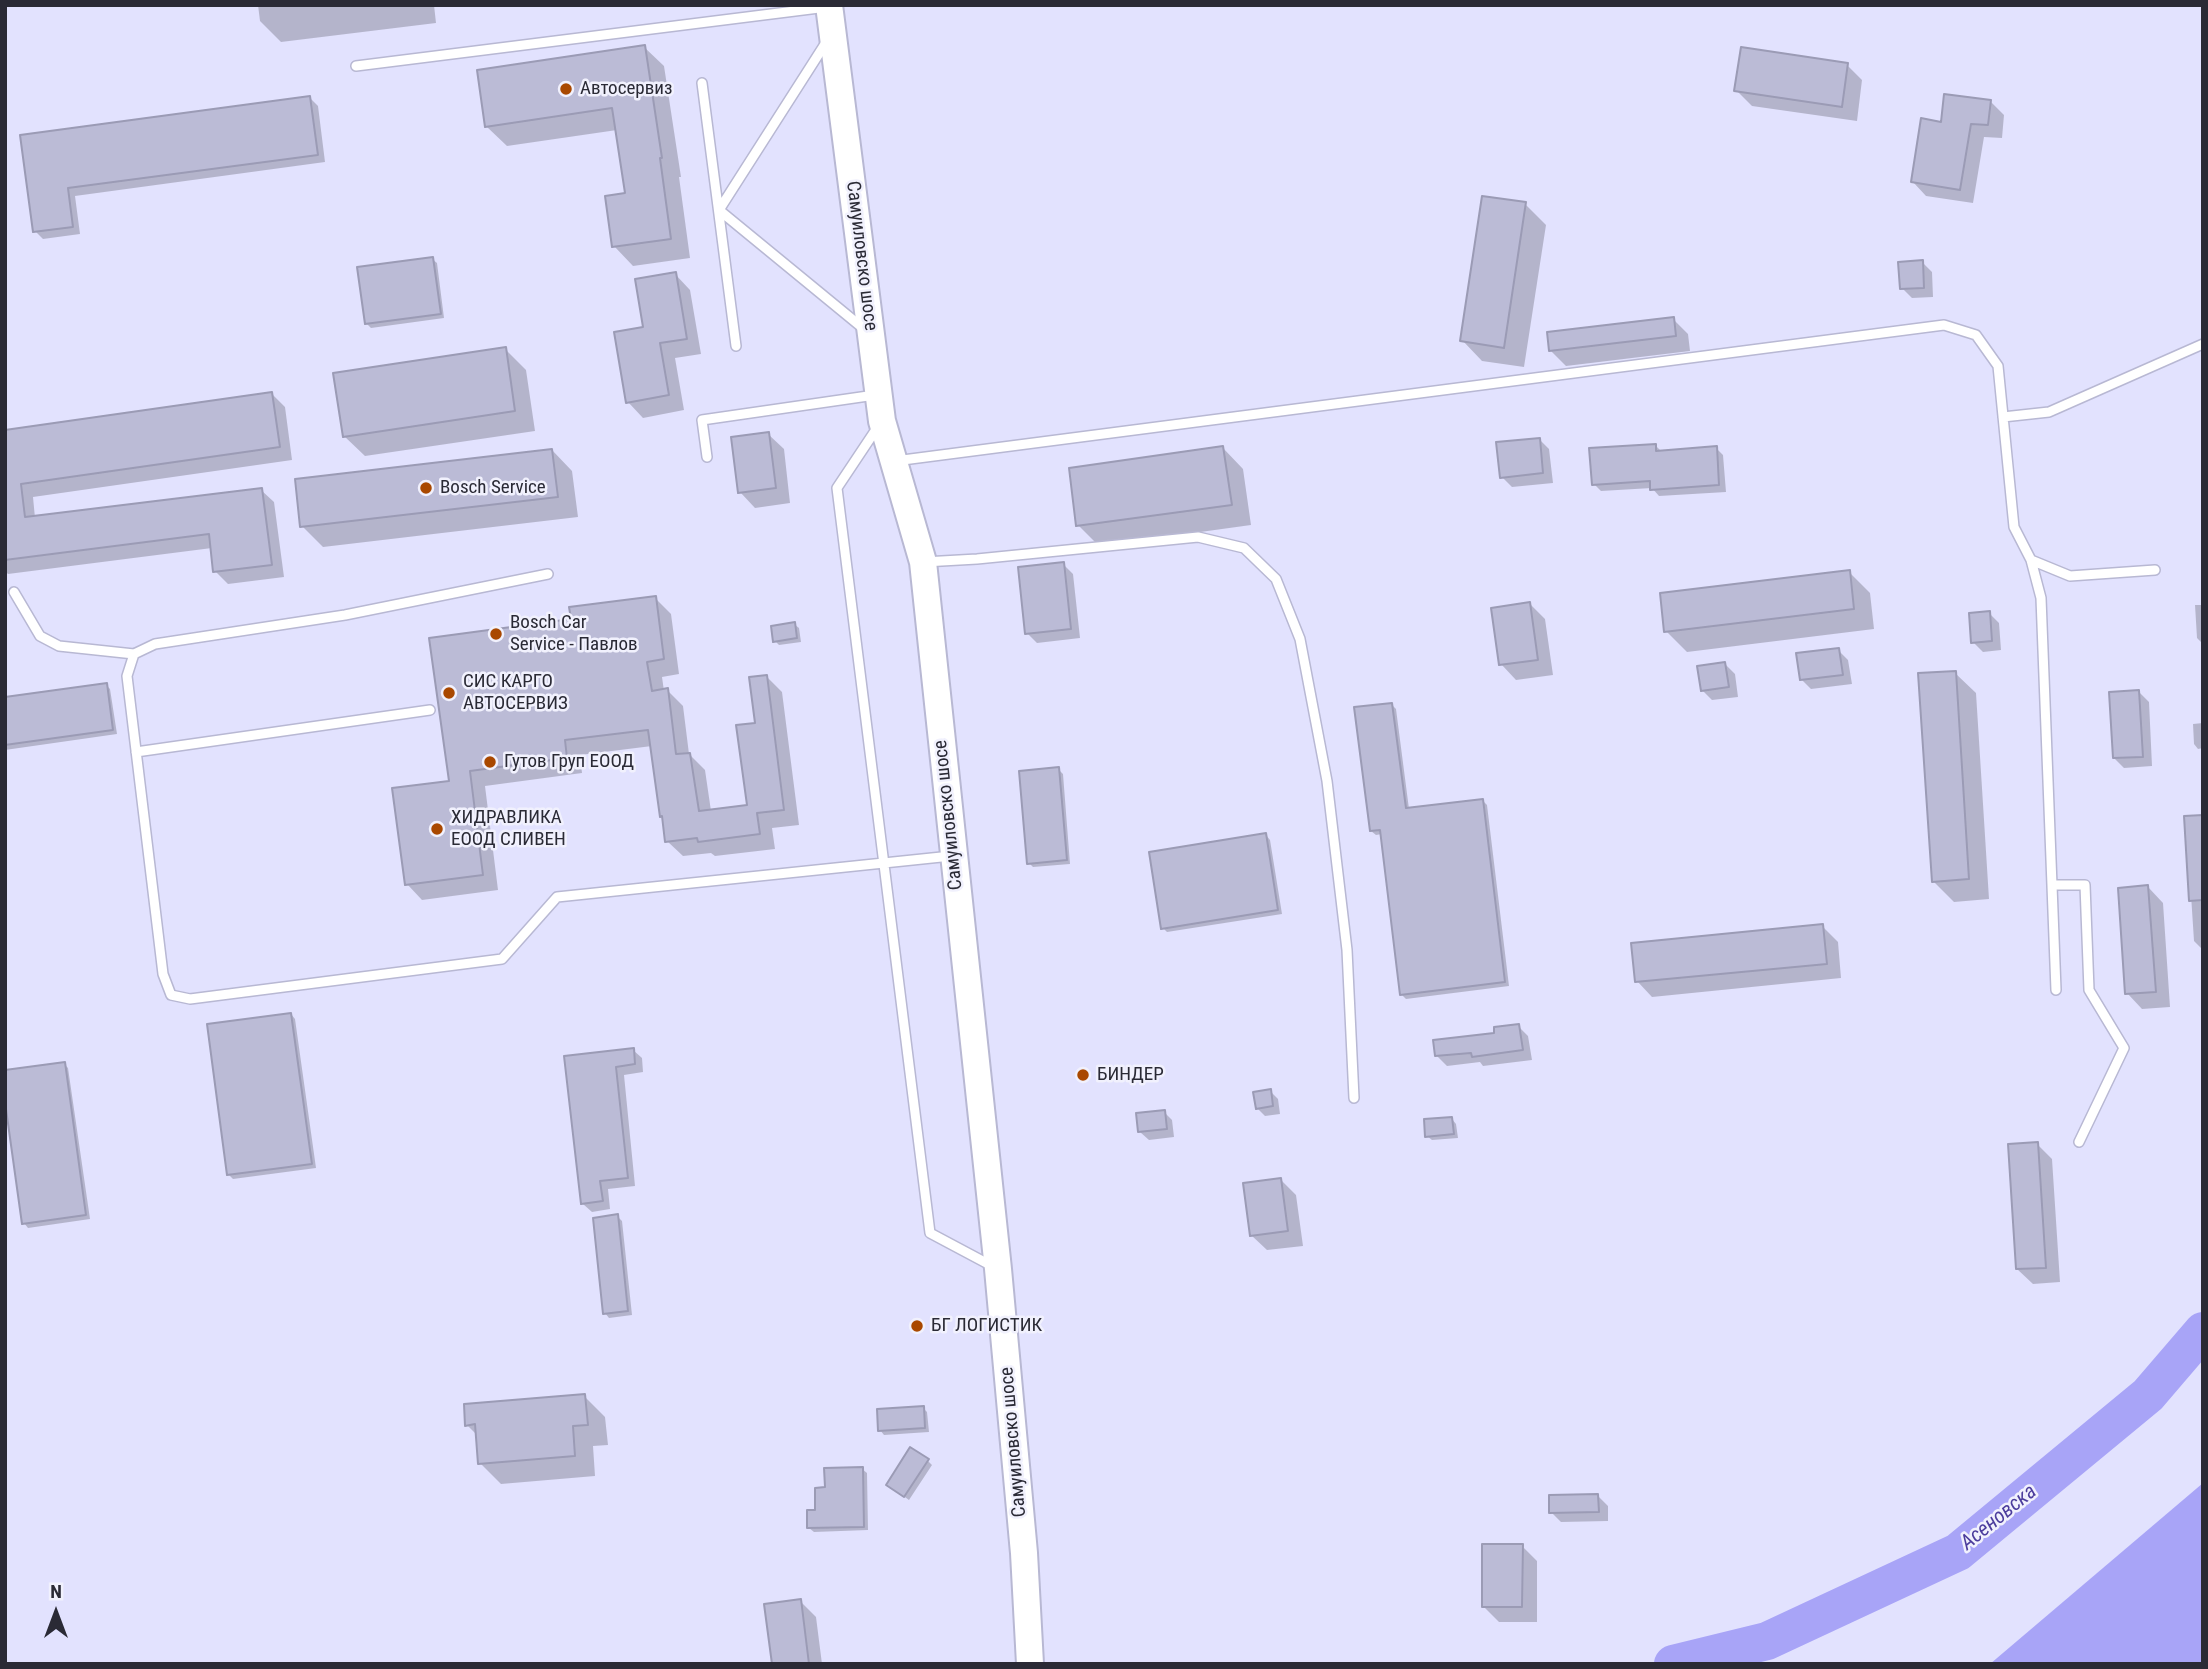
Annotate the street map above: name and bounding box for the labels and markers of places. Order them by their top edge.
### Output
place label: Автосервиз [580,78,672,100]
marker: Автосервиз [558,81,574,97]
place label: Bosch Service [440,477,546,499]
marker: Bosch Service [418,480,434,496]
place label: Bosch Car Service - Павлов [510,612,638,656]
marker: Bosch Car Service - Павлов [488,626,504,642]
place label: СИС КАРГО АВТОСЕРВИЗ [463,671,568,715]
marker: СИС КАРГО АВТОСЕРВИЗ [441,685,457,701]
place label: Гутов Груп ЕООД [504,751,634,773]
marker: Гутов Груп ЕООД [482,754,498,770]
place label: ХИДРАВЛИКА ЕООД СЛИВЕН [451,807,566,851]
marker: ХИДРАВЛИКА ЕООД СЛИВЕН [429,821,445,837]
place label: БИНДЕР [1097,1064,1164,1086]
marker: БИНДЕР [1075,1067,1091,1083]
place label: БГ ЛОГИСТИК [931,1315,1042,1337]
marker: БГ ЛОГИСТИК [909,1318,925,1334]

